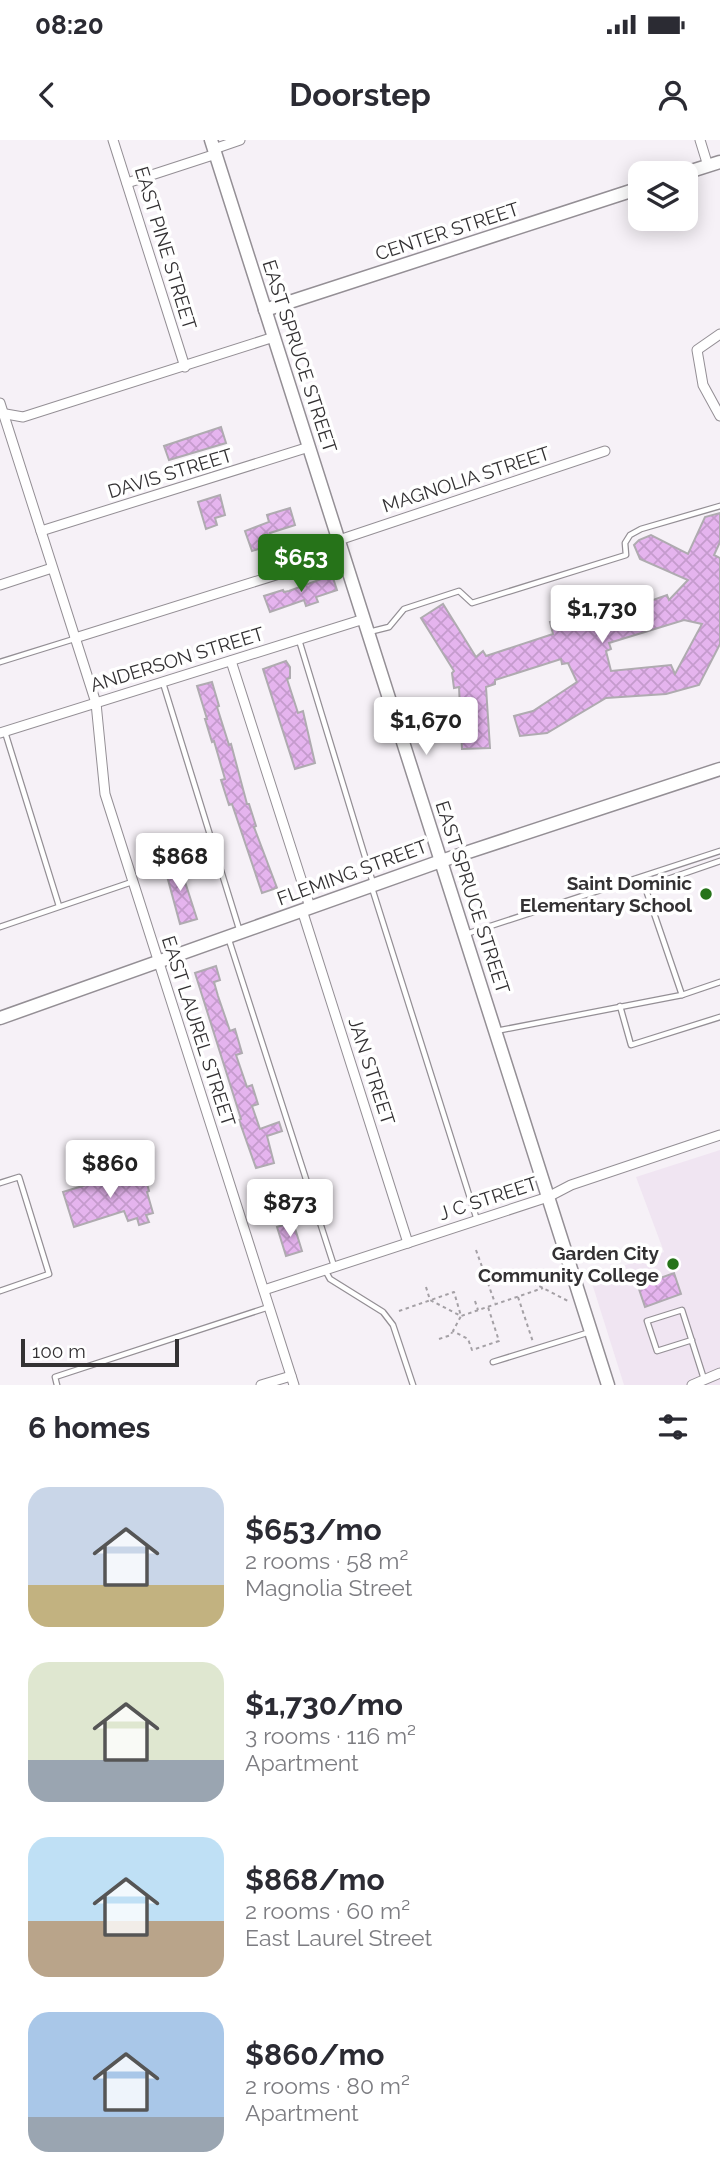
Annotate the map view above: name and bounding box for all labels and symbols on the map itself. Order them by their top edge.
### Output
street label: EAST PINE STREET [131,164,201,333]
street label: CENTER STREET [372,197,522,265]
street label: EAST SPRUCE STREET [258,257,342,456]
street label: MAGNOLIA STREET [380,441,553,516]
street label: DAVIS STREET [105,443,235,502]
pin: $653 [260,534,342,594]
pin: $1,730 [545,586,659,645]
street label: ANDERSON STREET [87,622,267,696]
pin: $1,670 [369,698,483,757]
street label: EAST SPRUCE STREET [431,798,515,997]
pin: $868 [139,834,221,893]
street label: FLEMING STREET [274,834,431,909]
place label: Saint Dominic Elementary School [520,872,693,916]
marker: Saint Dominic Elementary School [698,886,714,902]
street label: EAST LAUREL STREET [158,933,240,1129]
street label: JAN STREET [344,1015,400,1128]
pin: $860 [69,1140,151,1200]
street label: J C STREET [436,1172,540,1224]
pin: $873 [249,1180,331,1239]
place label: Garden City Community College [478,1242,660,1286]
marker: Garden City Community College [665,1256,681,1272]
scale bar [21,1336,178,1368]

